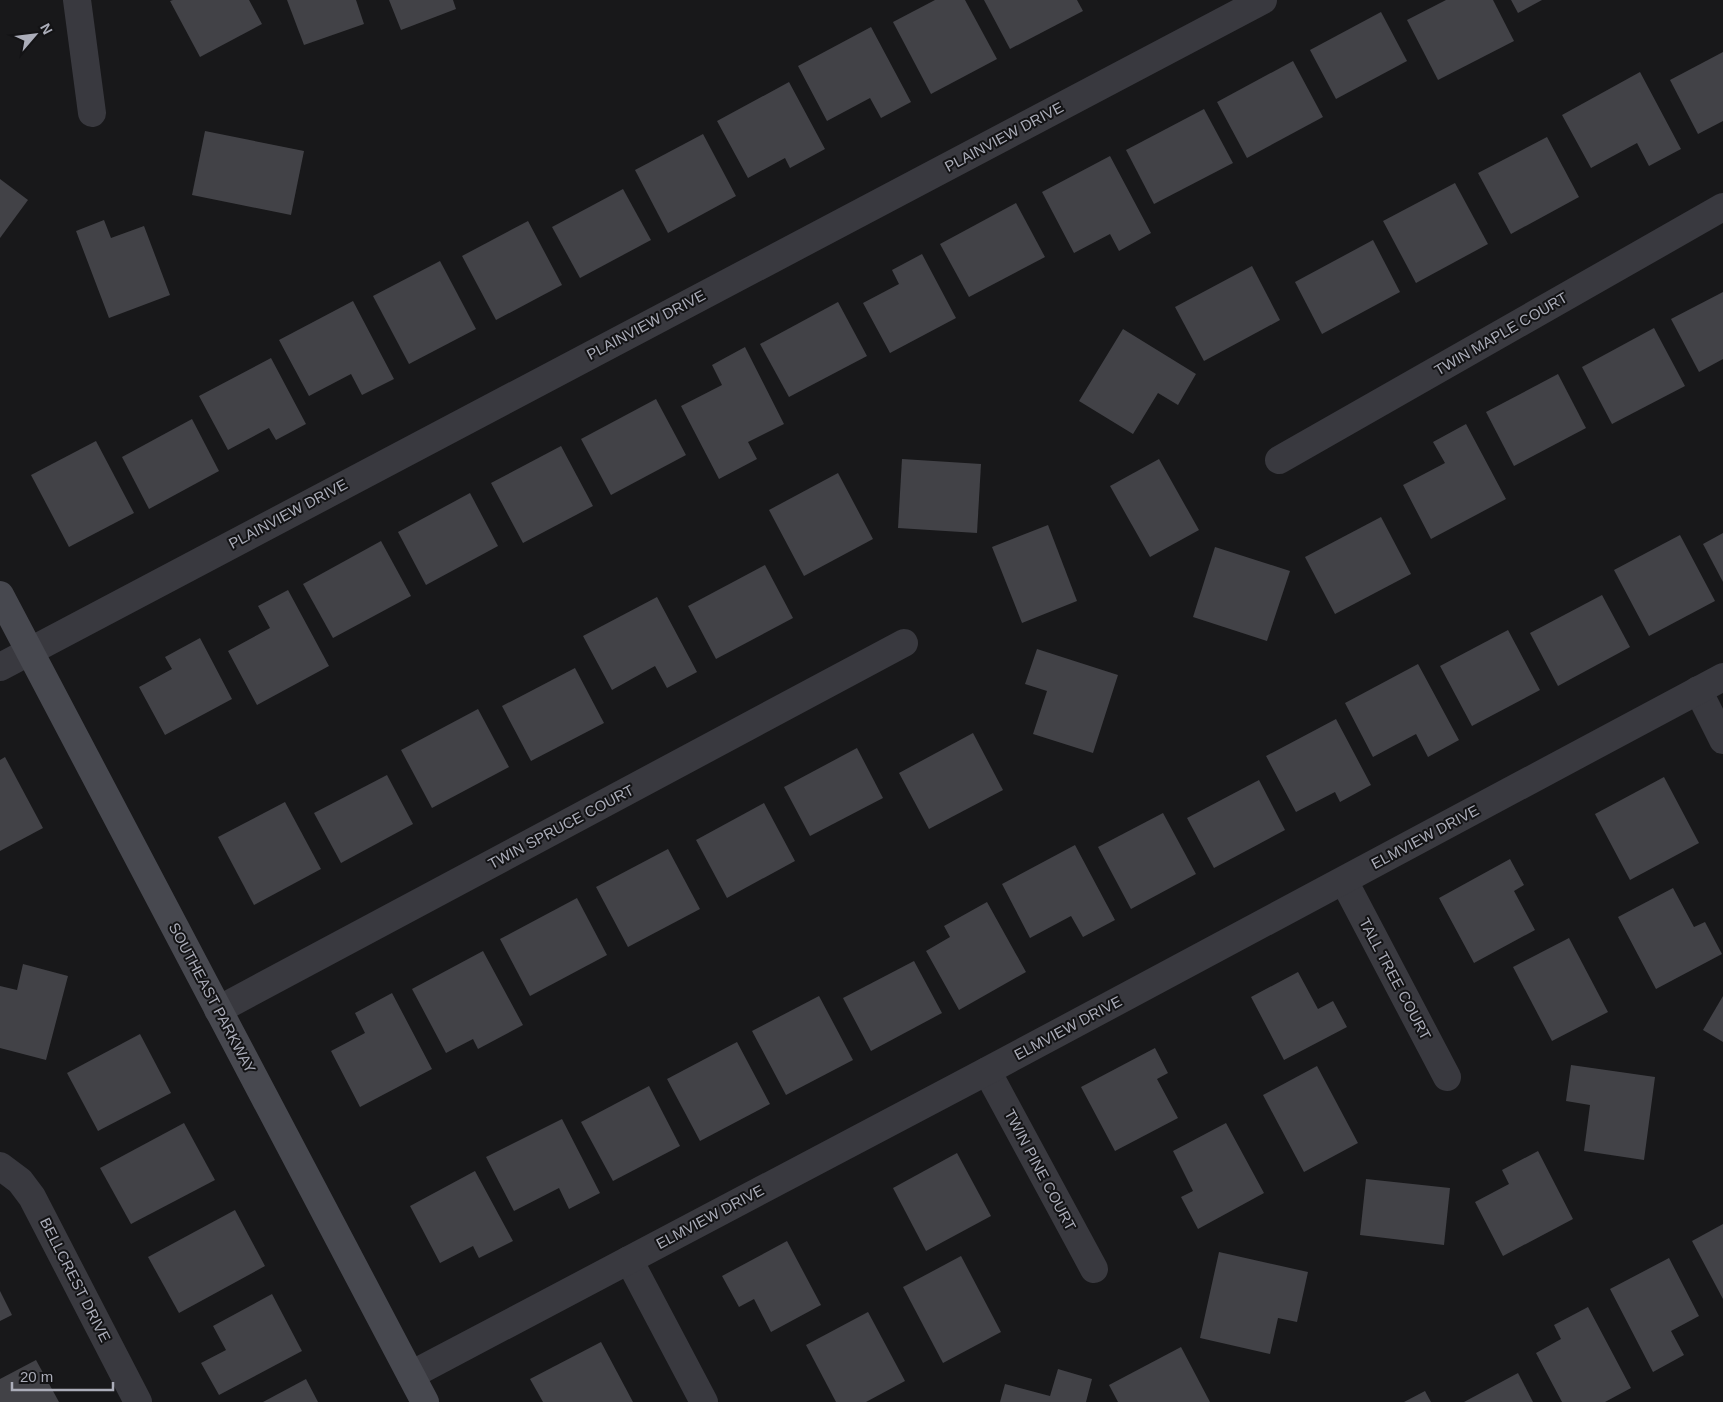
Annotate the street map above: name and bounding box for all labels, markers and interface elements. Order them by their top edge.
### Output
north arrow [10,10,60,60]
text: N [37,21,56,37]
street label: PLAINVIEW DRIVE [942,98,1066,175]
street label: PLAINVIEW DRIVE [584,286,708,363]
street label: TWIN MAPLE COURT [1431,289,1570,379]
street label: PLAINVIEW DRIVE [226,475,350,552]
street label: TWIN SPRUCE COURT [485,781,636,872]
street label: ELMVIEW DRIVE [1368,801,1481,872]
street label: TALL TREE COURT [1356,915,1435,1042]
street label: SOUTHEAST PARKWAY [166,920,259,1076]
street label: ELMVIEW DRIVE [1011,992,1124,1063]
street label: TWIN PINE COURT [1001,1106,1080,1233]
street label: ELMVIEW DRIVE [653,1181,766,1252]
street label: BELLCREST DRIVE [37,1215,114,1345]
scale bar [12,1360,114,1392]
text: 20 m [20,1368,53,1385]

